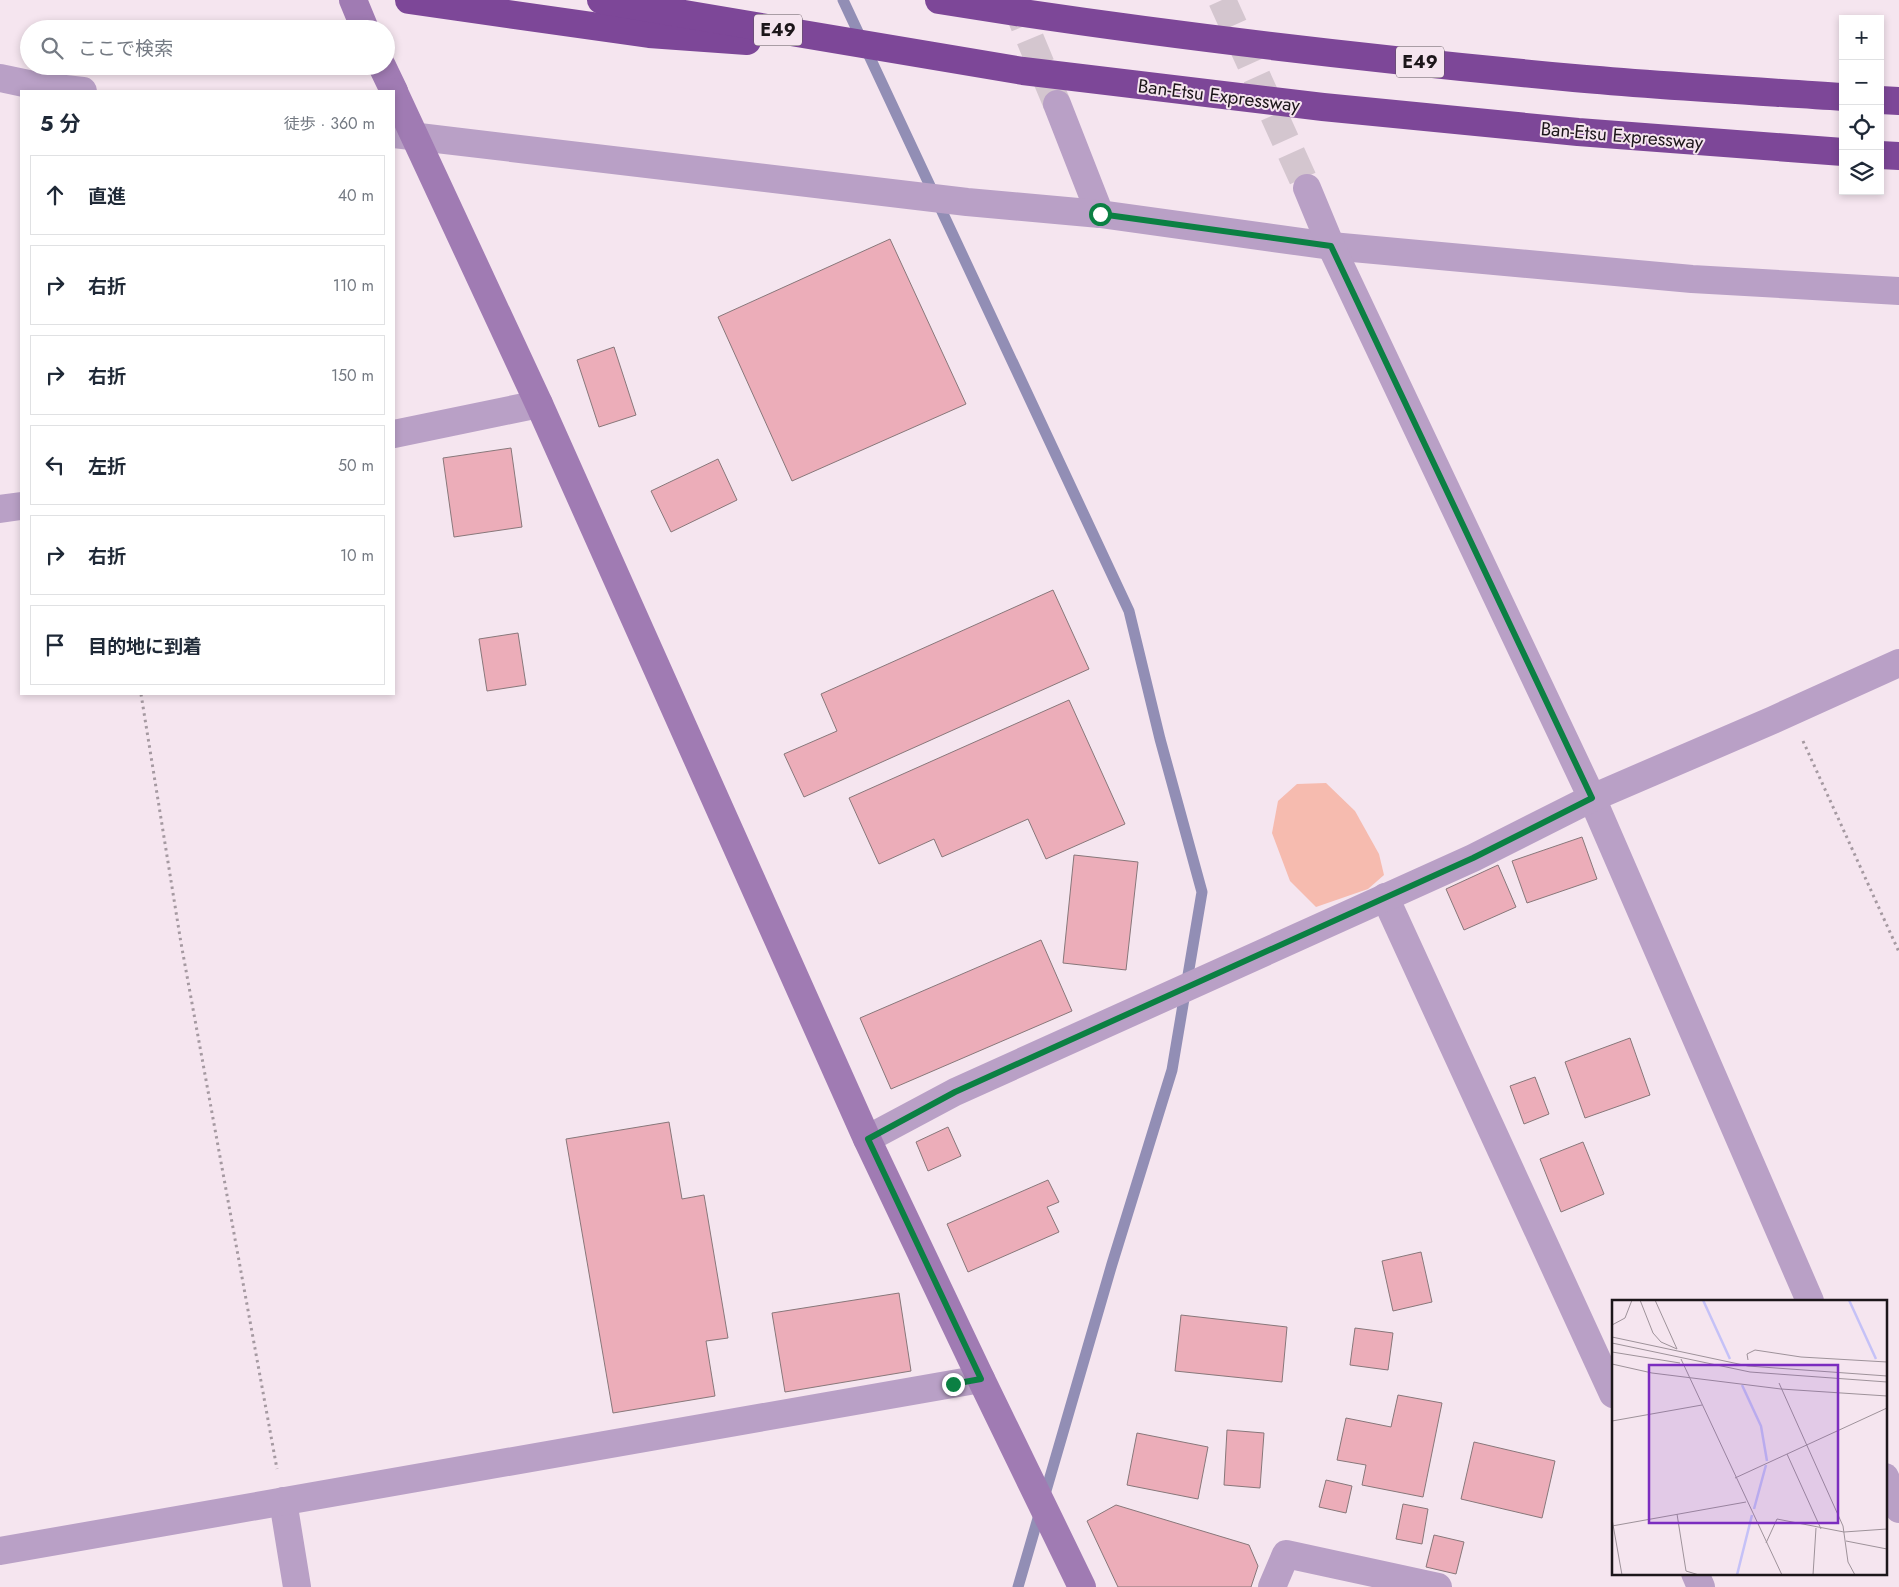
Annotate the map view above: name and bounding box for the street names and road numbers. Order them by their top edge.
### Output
road number: E49 [754,14,802,46]
road number: E49 [1396,46,1444,78]
street label: Ban-Etsu Expressway [1136,72,1302,119]
street label: Ban-Etsu Expressway [1540,115,1705,156]

